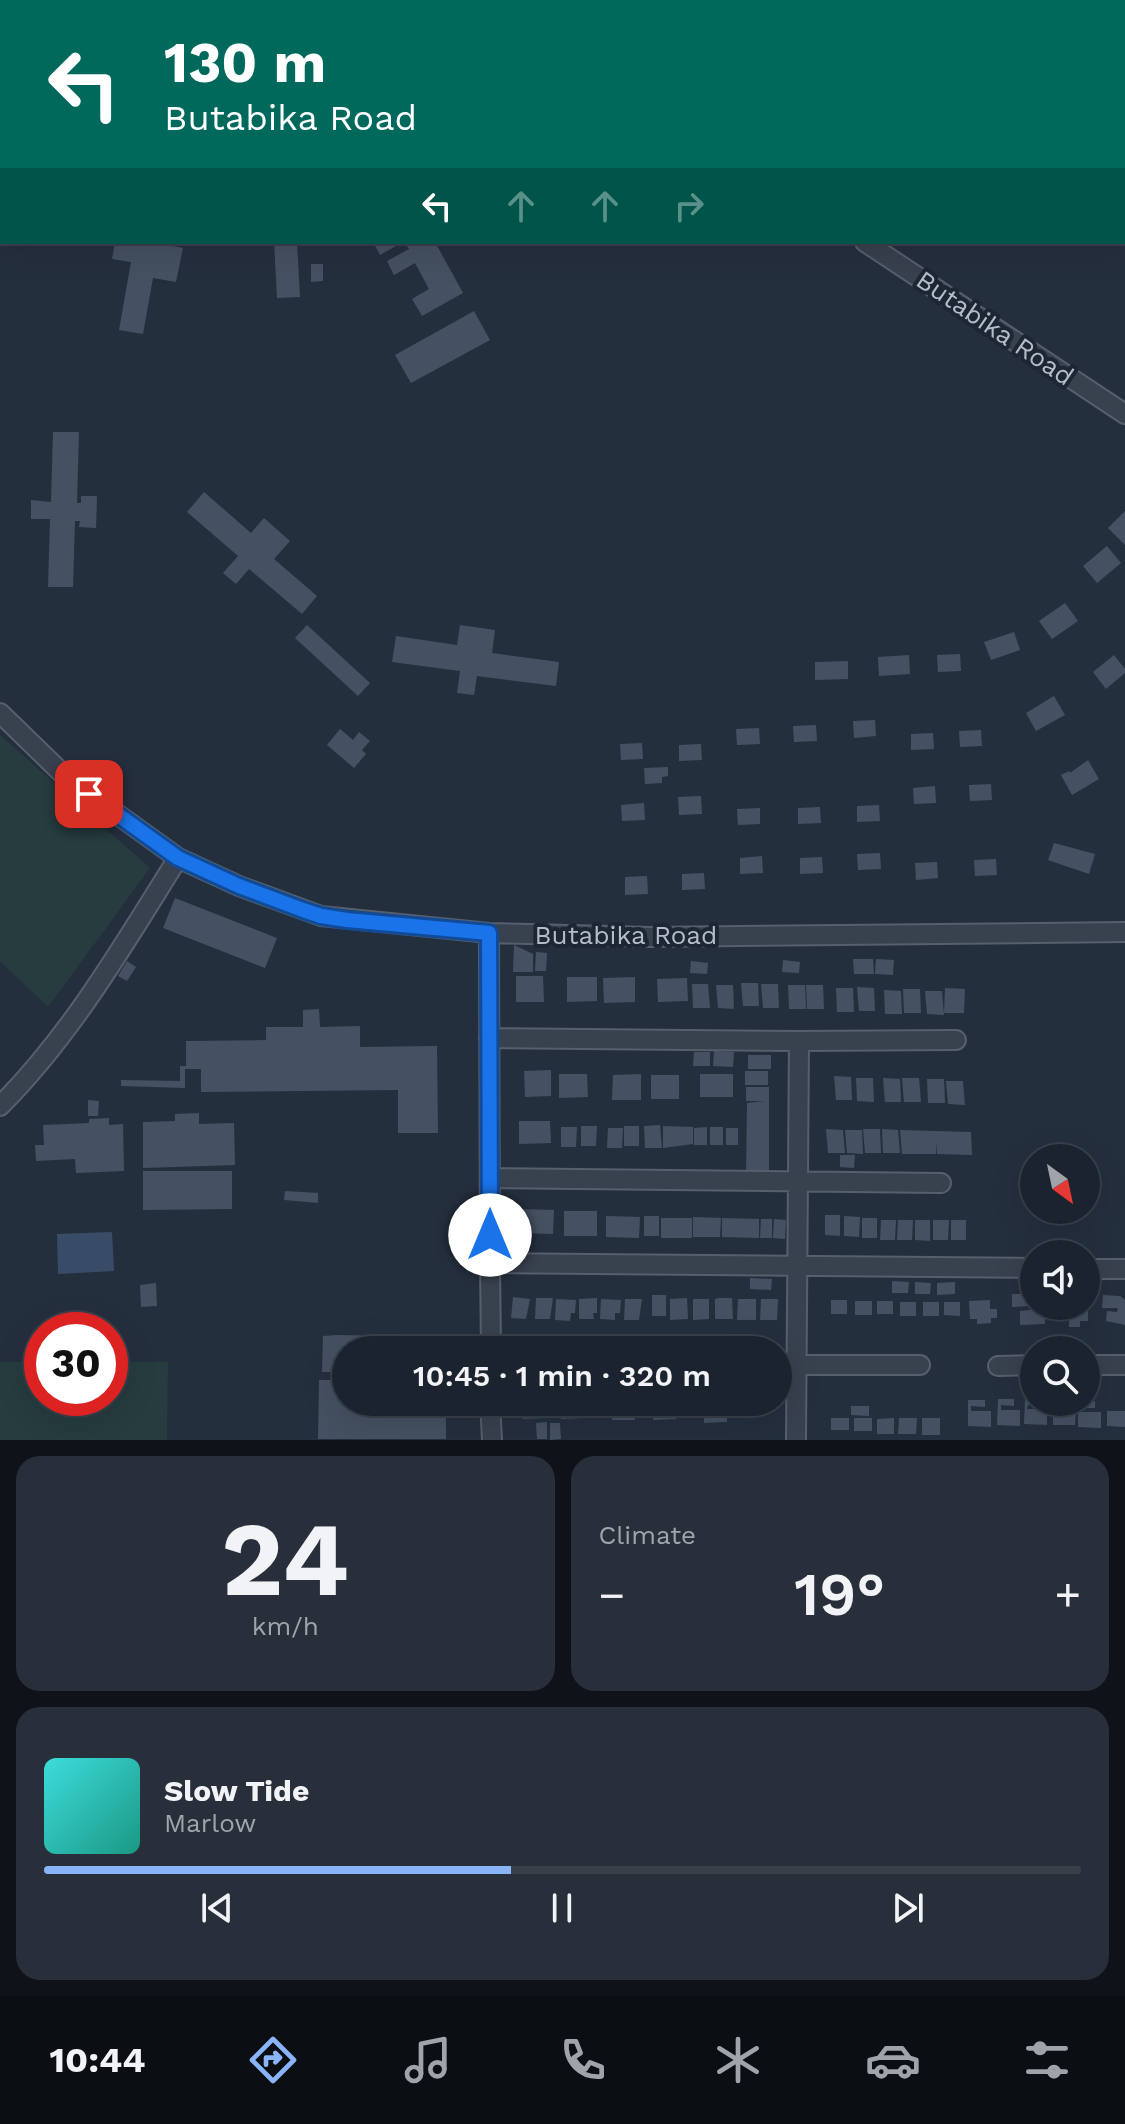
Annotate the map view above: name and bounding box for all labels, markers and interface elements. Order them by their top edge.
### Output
text: 130 m [164,30,326,96]
icon: left [32,32,136,136]
text: Butabika Road [164,97,417,139]
icon: left [415,184,459,228]
icon: ahead [499,184,543,228]
icon: ahead [583,184,627,228]
icon: right [667,184,711,228]
street label: Butabika Road [911,264,1079,392]
pin [55,760,123,828]
icon: arrive [67,772,111,816]
street label: Butabika Road [535,920,717,950]
north arrow [1020,1144,1100,1224]
map controls [1020,1144,1100,1416]
position arrow [448,1193,532,1277]
button: sound [1020,1240,1100,1320]
speed limit sign: 30 [24,1312,128,1416]
button: search [1020,1336,1100,1416]
text: 10:45 · 1 min · 320 m [413,1358,711,1393]
text: 24 [221,1498,349,1620]
text: Climate [599,1520,696,1550]
text: 19° [794,1559,885,1630]
text: − [599,1569,625,1621]
text: + [1054,1569,1081,1621]
text: km/h [252,1611,319,1641]
text: Slow Tide [164,1773,309,1808]
text: Marlow [164,1808,256,1838]
icon: previous [195,1886,239,1930]
icon: pause [540,1886,584,1930]
icon: next [886,1886,930,1930]
icon: directions [245,2032,301,2088]
icon: music [400,2032,456,2088]
icon: phone [555,2032,611,2088]
icon: climate [710,2032,766,2088]
icon: car [865,2032,921,2088]
icon: filters [1019,2032,1075,2088]
text: 10:44 [49,2039,146,2081]

